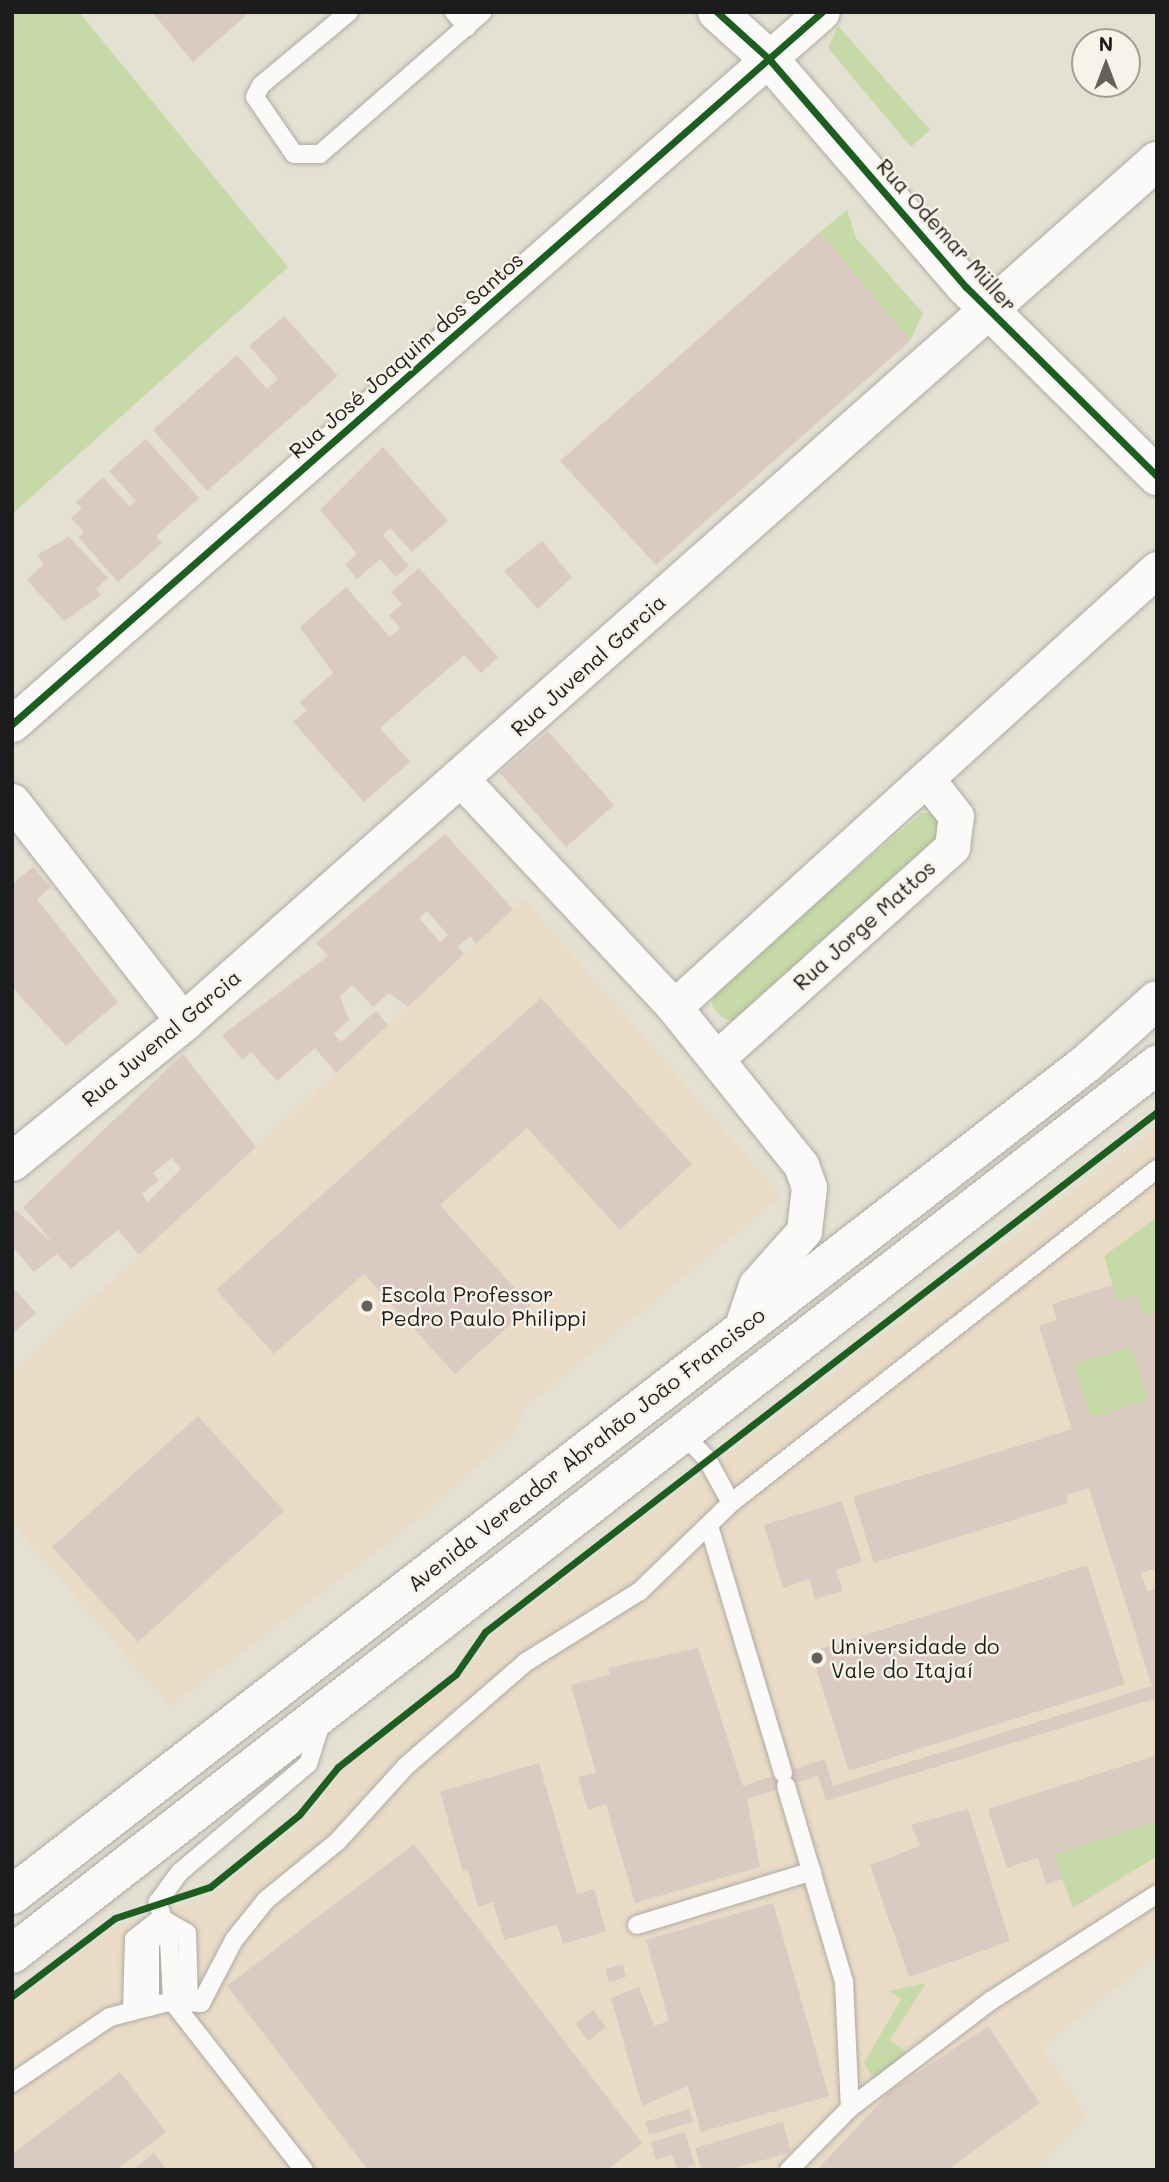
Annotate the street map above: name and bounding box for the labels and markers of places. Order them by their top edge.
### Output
place label: Escola Professor Pedro Paulo Philippi [381,1281,587,1331]
marker: Escola Professor Pedro Paulo Philippi [359,1298,375,1314]
place label: Universidade do Vale do Itajaí [831,1633,1000,1683]
marker: Universidade do Vale do Itajaí [809,1650,825,1666]

